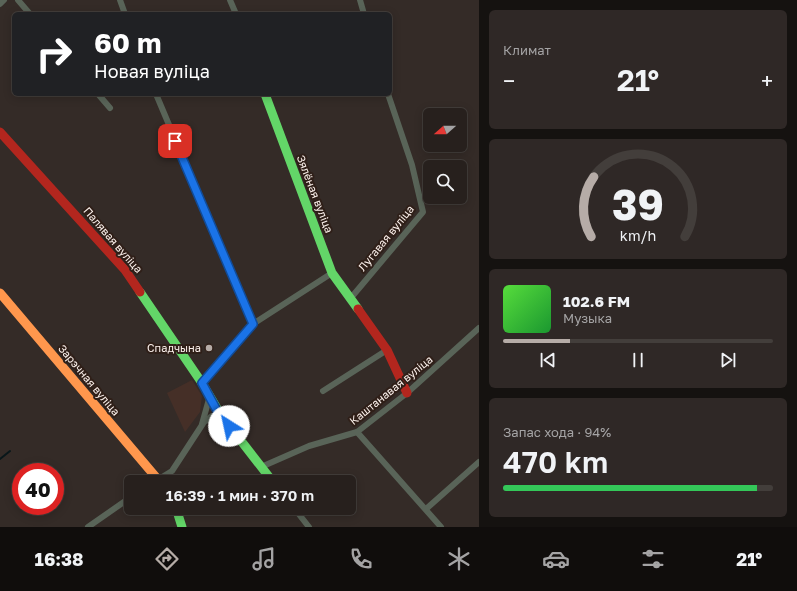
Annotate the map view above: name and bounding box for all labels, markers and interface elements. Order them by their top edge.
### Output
text: 60 m [94,26,161,59]
icon: right [28,28,80,80]
text: Климат [503,42,551,58]
text: Новая вуліца [94,60,210,82]
text: 21° [617,62,659,98]
text: − [503,67,515,94]
text: + [761,67,773,94]
north arrow [423,108,467,152]
map controls [423,108,467,204]
pin [158,124,192,158]
icon: arrive [164,130,186,152]
street label: Зялёная вуліца [295,153,336,235]
button: search [423,160,467,204]
text: 39 [612,179,664,229]
street label: Лугавая вуліца [355,202,416,273]
street label: Палявая вуліца [81,204,146,275]
text: km/h [620,226,656,243]
text: 102.6 FM [563,292,630,310]
text: Музыка [563,310,612,326]
place label: Спадчына [147,341,201,354]
street label: Зарэчная вуліца [56,342,123,418]
marker: Спадчына [204,343,214,353]
icon: previous [537,349,559,371]
icon: pause [627,349,649,371]
icon: next [717,349,739,371]
street label: Каштанавая вуліца [347,352,435,427]
position arrow [208,405,250,447]
text: Запас хода · 94% [503,424,611,440]
text: 470 km [503,444,608,480]
speed limit sign: 40 [12,463,64,515]
text: 16:39 · 1 мин · 370 m [166,486,314,504]
icon: directions [153,545,181,573]
icon: music [250,545,278,573]
icon: phone [347,545,375,573]
icon: climate [445,545,473,573]
icon: car [542,545,570,573]
icon: filters [639,545,667,573]
text: 16:38 [35,548,84,570]
text: 21° [736,548,762,570]

